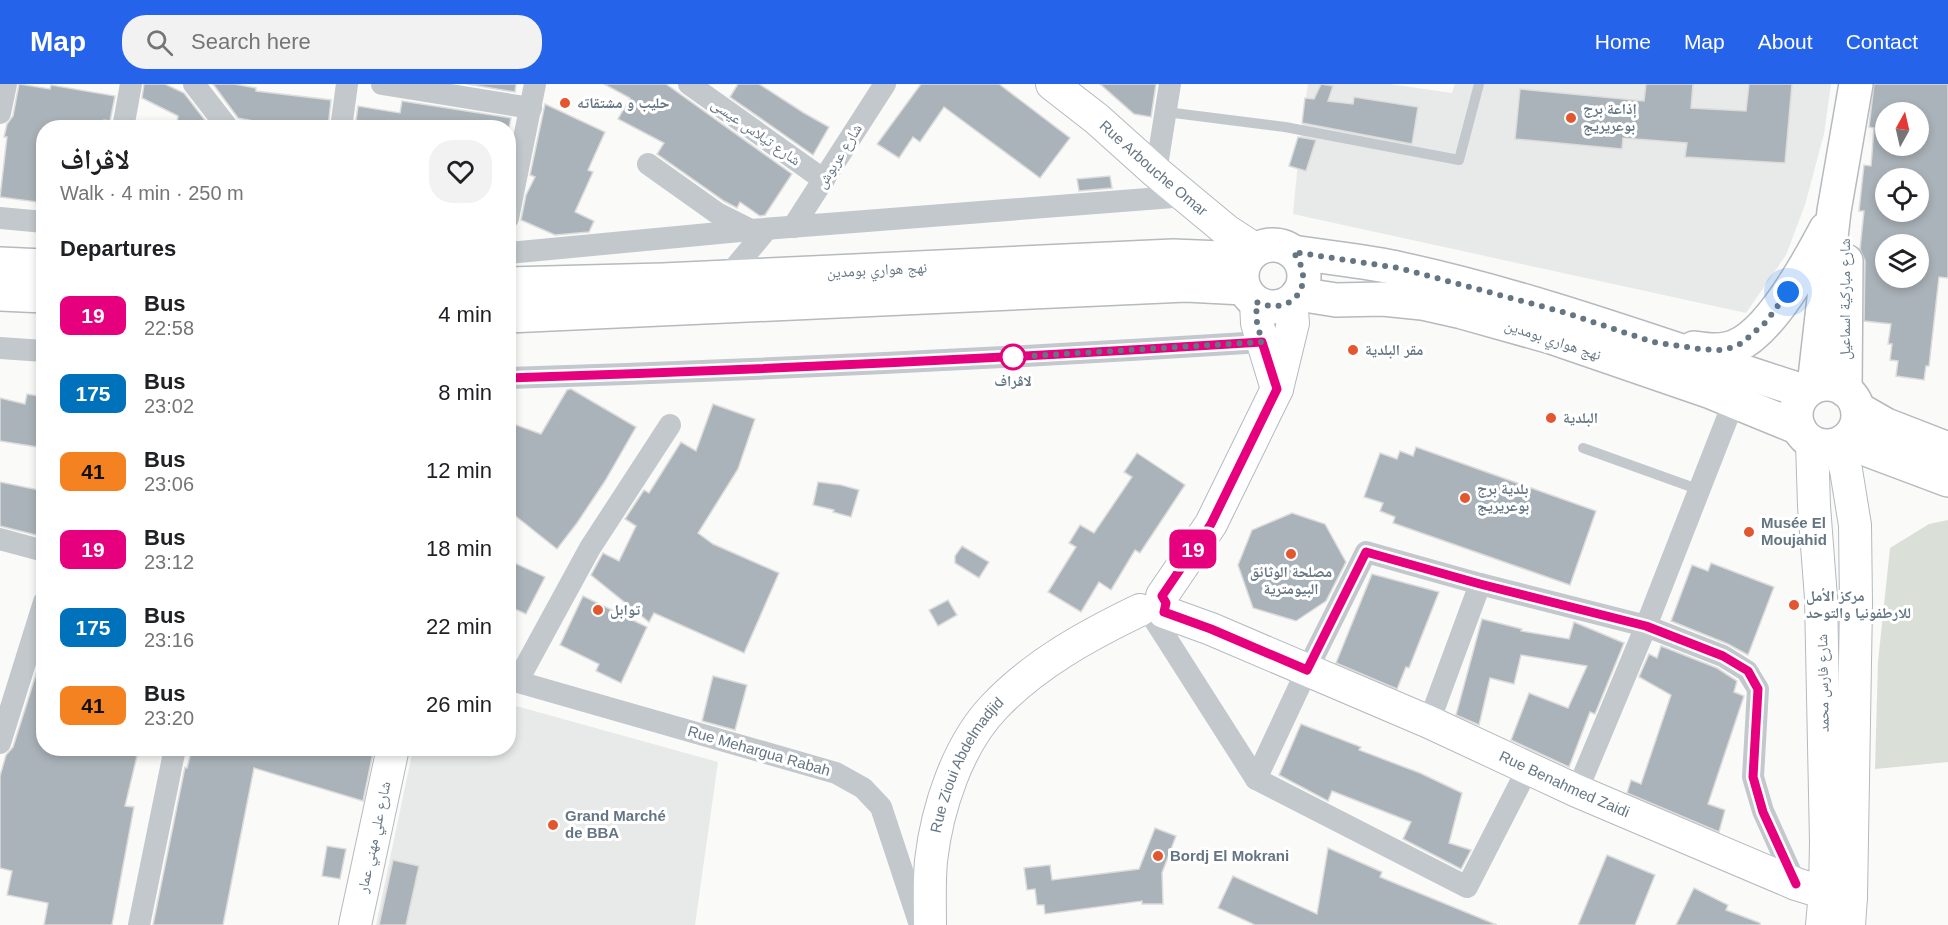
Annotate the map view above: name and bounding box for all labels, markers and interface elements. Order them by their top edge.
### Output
search box [122,15,542,69]
text: Map [30,26,86,57]
icon: search [143,26,176,59]
text: Search here [191,29,311,54]
text: Home [1595,30,1651,53]
text: Map [1684,30,1725,53]
text: About [1758,30,1813,53]
text: Contact [1846,30,1918,53]
place label: حليب و مشتقاته [577,94,670,112]
street label: شارع تيلاس عيسى [707,95,804,170]
marker: حليب و مشتقاته [558,96,572,110]
place label: إذاعة برج بوعريريج [1583,100,1637,136]
north arrow [1875,102,1929,156]
map controls [1875,102,1929,288]
marker: إذاعة برج بوعريريج [1564,111,1578,125]
street label: Rue Arbouche Omar [1097,117,1211,219]
street label: شارع عربوش [812,120,867,192]
button: heart [429,140,492,203]
text: لاڤراف [60,144,130,175]
button: locate [1875,168,1929,222]
text: Walk · 4 min · 250 m [60,182,244,204]
button: layers [1875,234,1929,288]
text: Departures [60,236,176,261]
street label: شارع مباركية اسماعيل [1836,238,1855,360]
street label: نهج هواري بومدين [826,258,928,284]
your location [1773,277,1803,307]
text: Bus [144,291,186,316]
text: 4 min [438,302,492,327]
text: 19 [81,304,105,327]
street label: نهج هواري بومدين [1502,316,1604,367]
text: 22:58 [144,317,194,339]
place label: مقر البلدية [1365,341,1423,359]
marker: مقر البلدية [1346,343,1360,357]
marker: لاڤراف [1000,344,1026,370]
text: Bus [144,369,186,394]
place label: لاڤراف [994,372,1032,389]
text: 8 min [438,380,492,405]
text: 175 [75,382,111,405]
text: 23:02 [144,395,194,417]
place label: البلدية [1563,409,1598,427]
marker: البلدية [1544,411,1558,425]
text: Bus [144,447,186,472]
text: 12 min [426,458,492,483]
text: 41 [81,460,105,483]
text: 23:06 [144,473,194,495]
place label: بلدية برج بوعريريج [1477,480,1529,516]
marker: بلدية برج بوعريريج [1458,491,1472,505]
place label: Musée El Moujahid [1761,514,1827,548]
text: Bus [144,525,186,550]
marker: Musée El Moujahid [1742,525,1756,539]
line badge: 19 [1166,530,1220,568]
text: 18 min [426,536,492,561]
text: 19 [81,538,105,561]
text: 19 [1181,538,1205,561]
marker: مصلحة الوثائق البيومترية [1284,547,1298,561]
text: 23:12 [144,551,194,573]
place label: مصلحة الوثائق البيومترية [1250,563,1332,598]
place label: مركز الأمل للارطفونيا والتوحد [1806,587,1911,621]
marker: مركز الأمل للارطفونيا والتوحد [1787,598,1801,612]
place label: توابل [610,601,640,619]
text: Bus [144,603,186,628]
marker: توابل [591,603,605,617]
text: 22 min [426,614,492,639]
text: 175 [75,616,111,639]
text: 23:16 [144,629,194,651]
street label: شارع فارس محمد [1813,634,1834,732]
text: Bus [144,681,186,706]
text: 26 min [426,692,492,717]
street label: Rue Zioui Abdelmadjid [927,693,1007,834]
text: 41 [81,694,105,717]
text: 23:20 [144,707,194,729]
street label: Rue Mehargua Rabah [686,722,832,779]
street label: Rue Benahmed Zaidi [1497,747,1632,820]
street label: شارع علي مهني عمار [353,780,397,896]
place label: Grand Marché de BBA [565,807,666,841]
marker: Grand Marché de BBA [546,818,560,832]
place label: Bordj El Mokrani [1170,847,1289,864]
marker: Bordj El Mokrani [1151,849,1165,863]

